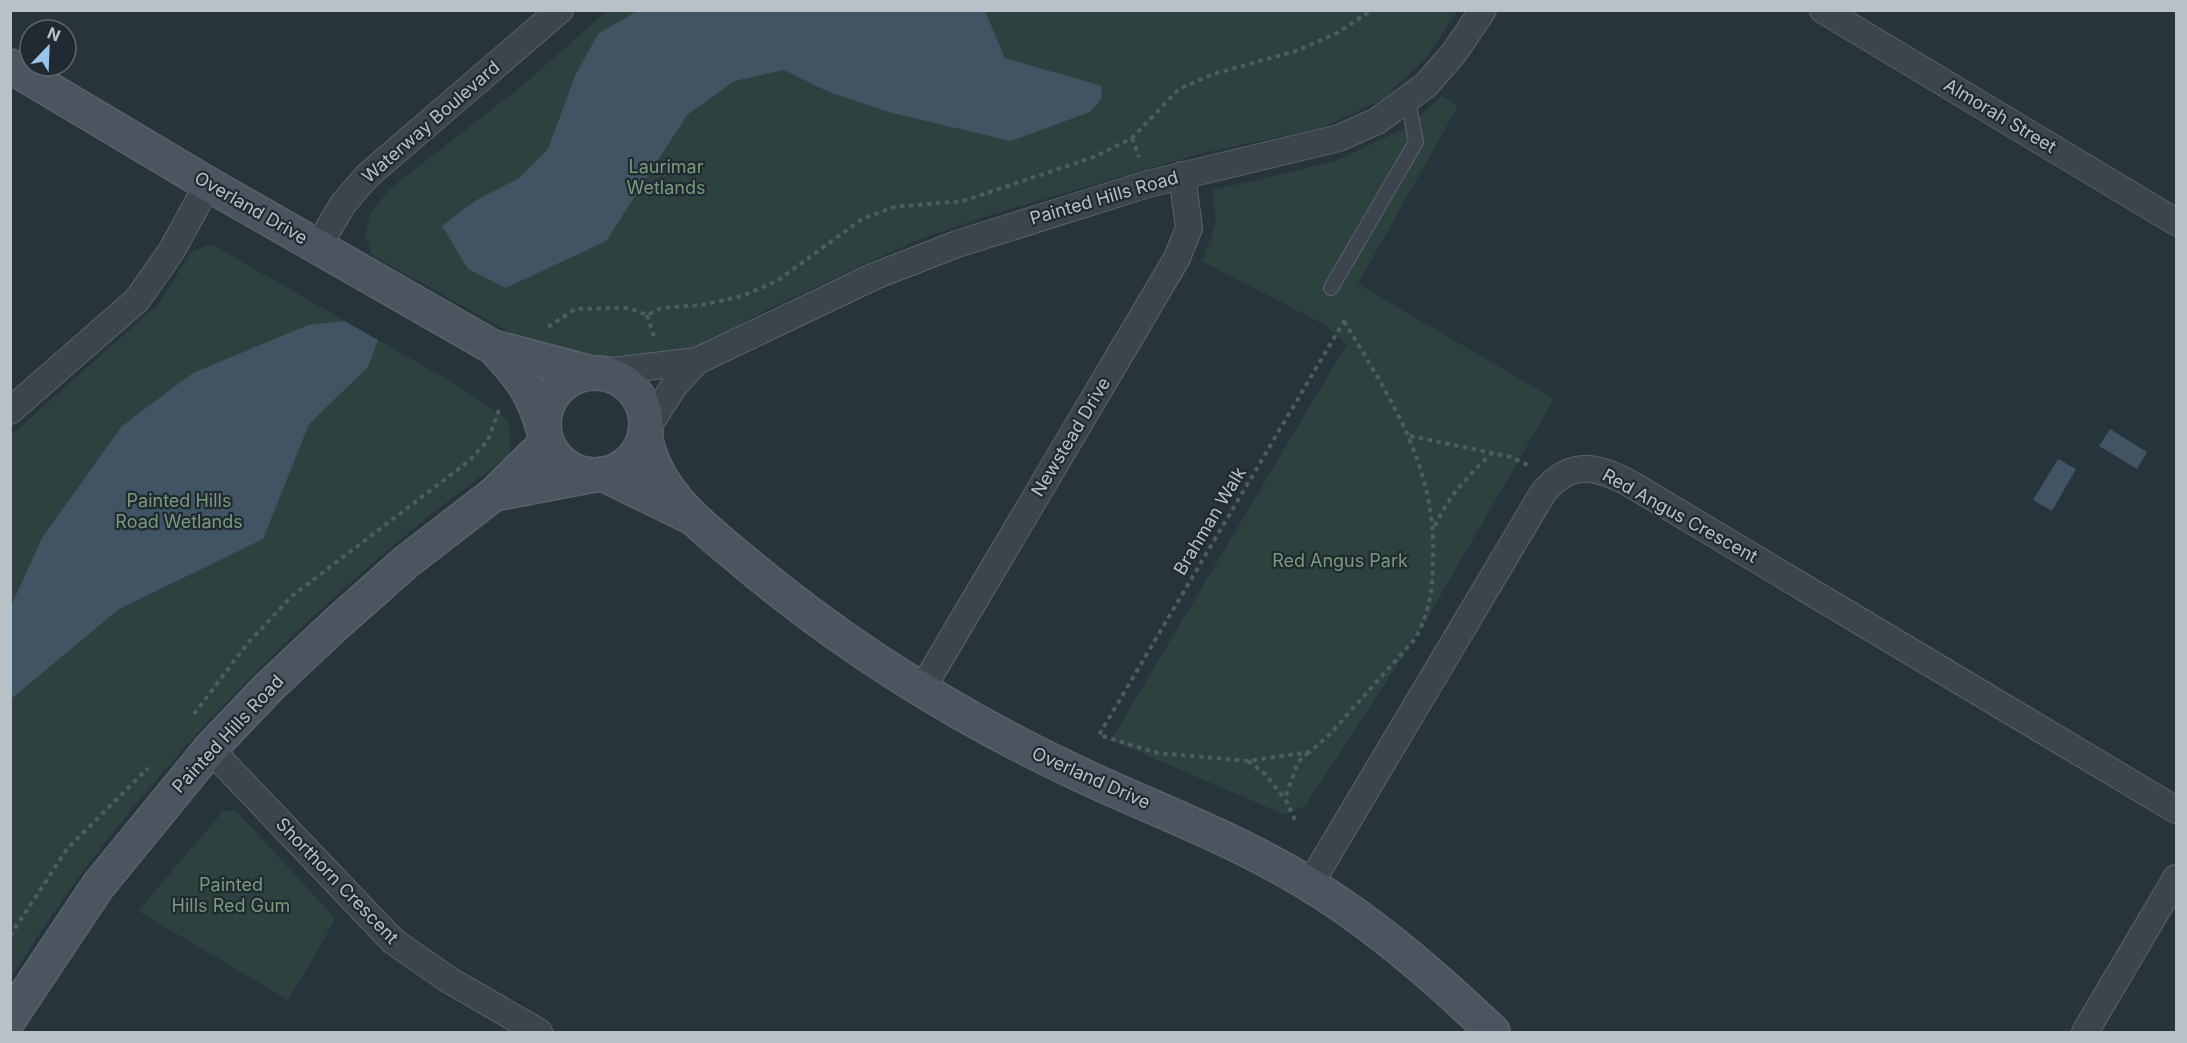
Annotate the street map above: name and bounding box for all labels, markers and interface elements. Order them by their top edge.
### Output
north arrow [18,18,78,78]
text: N [44,23,63,46]
street label: Waterway Boulevard [358,56,504,187]
street label: Almorah Street [1941,74,2060,157]
park label: Laurimar Wetlands [627,156,705,198]
street label: Painted Hills Road [1027,166,1180,229]
street label: Overland Drive [191,167,311,248]
street label: Newstead Drive [1027,373,1114,500]
street label: Brahman Walk [1169,463,1250,578]
street label: Red Angus Crescent [1599,464,1762,567]
park label: Painted Hills Road Wetlands [115,490,243,532]
park label: Red Angus Park [1272,550,1408,571]
street label: Painted Hills Road [168,670,288,797]
street label: Overland Drive [1029,742,1153,813]
street label: Shorthorn Crescent [272,813,403,948]
park label: Painted Hills Red Gum [172,874,290,916]

